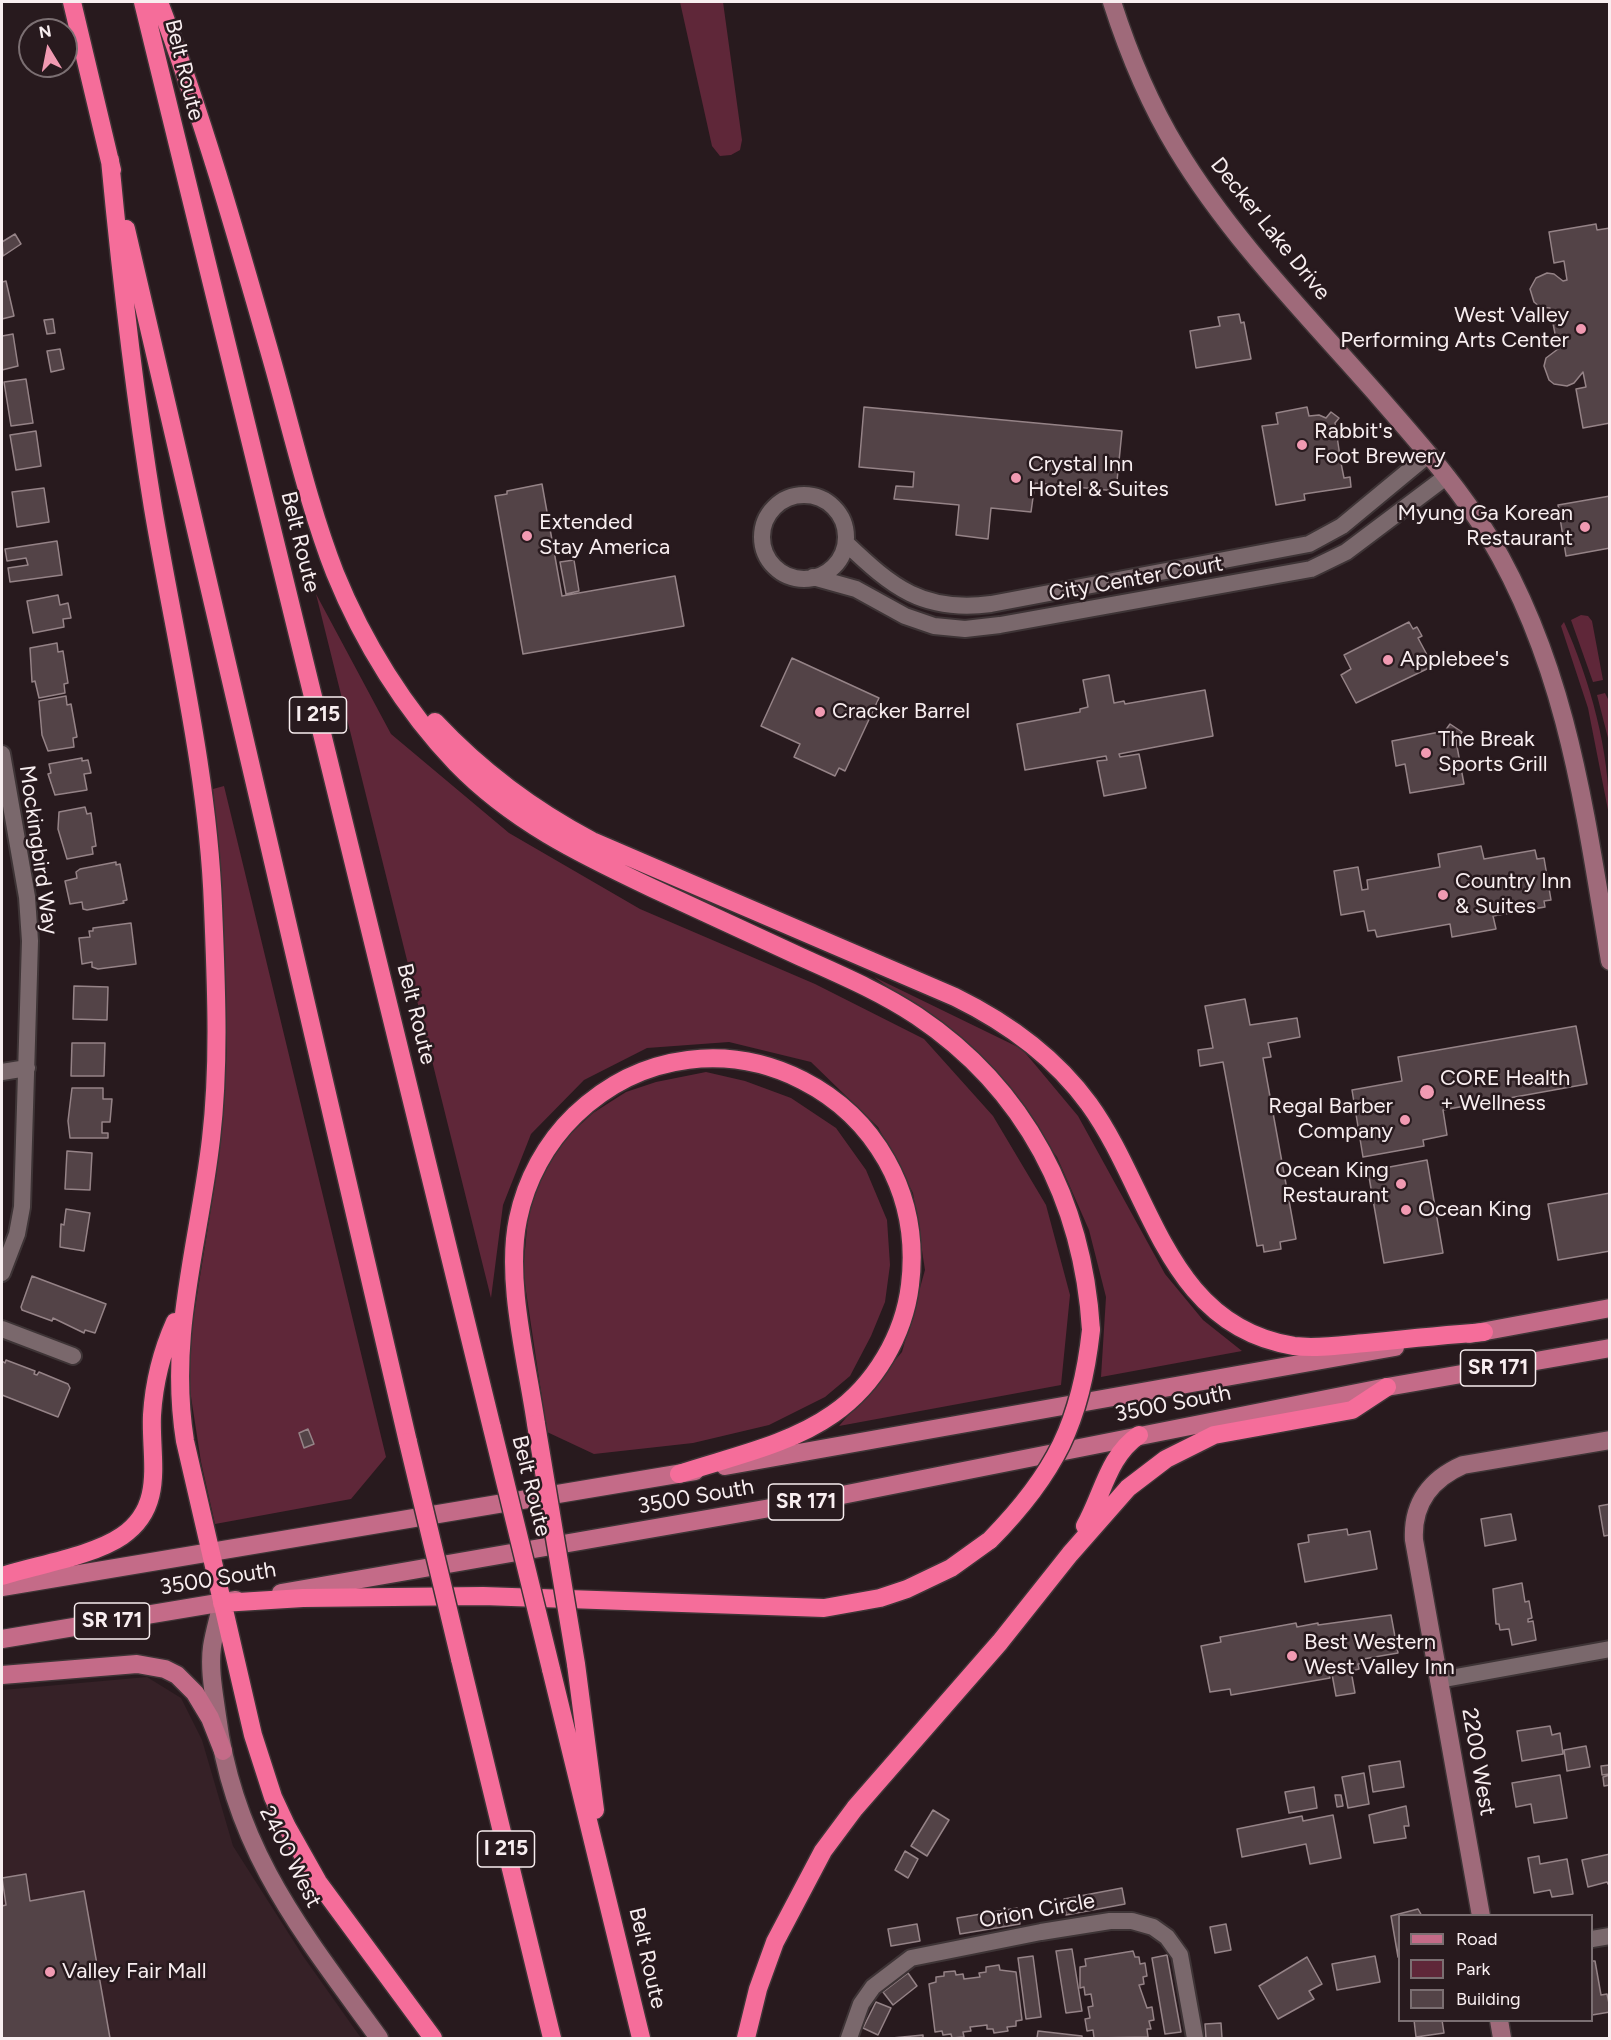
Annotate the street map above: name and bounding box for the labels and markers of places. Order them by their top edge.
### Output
place label: West Valley Performing Arts Center [1340,303,1569,354]
marker: West Valley Performing Arts Center [1574,322,1588,336]
place label: Rabbit's Foot Brewery [1314,419,1446,470]
marker: Rabbit's Foot Brewery [1295,438,1309,452]
place label: Crystal Inn Hotel & Suites [1028,452,1169,504]
marker: Crystal Inn Hotel & Suites [1009,471,1023,485]
place label: Myung Ga Korean Restaurant [1398,501,1573,552]
place label: Extended Stay America [539,510,670,562]
marker: Myung Ga Korean Restaurant [1578,520,1592,534]
marker: Extended Stay America [520,529,534,543]
place label: Applebee's [1400,647,1509,673]
marker: Applebee's [1381,653,1395,667]
place label: Cracker Barrel [832,699,970,725]
marker: Cracker Barrel [813,705,827,719]
place label: The Break Sports Grill [1438,727,1548,778]
marker: The Break Sports Grill [1419,746,1433,760]
place label: Country Inn & Suites [1455,869,1571,920]
marker: Country Inn & Suites [1436,888,1450,902]
place label: CORE Health + Wellness [1440,1066,1570,1118]
marker: CORE Health + Wellness [1418,1083,1436,1101]
place label: Regal Barber Company [1268,1094,1393,1146]
marker: Regal Barber Company [1398,1113,1412,1127]
place label: Ocean King Restaurant [1275,1158,1389,1210]
marker: Ocean King Restaurant [1394,1177,1408,1191]
place label: Ocean King [1418,1197,1532,1223]
marker: Ocean King [1399,1203,1413,1217]
place label: Best Western West Valley Inn [1304,1630,1455,1682]
marker: Best Western West Valley Inn [1285,1649,1299,1663]
place label: Valley Fair Mall [62,1959,207,1985]
marker: Valley Fair Mall [43,1965,57,1979]

